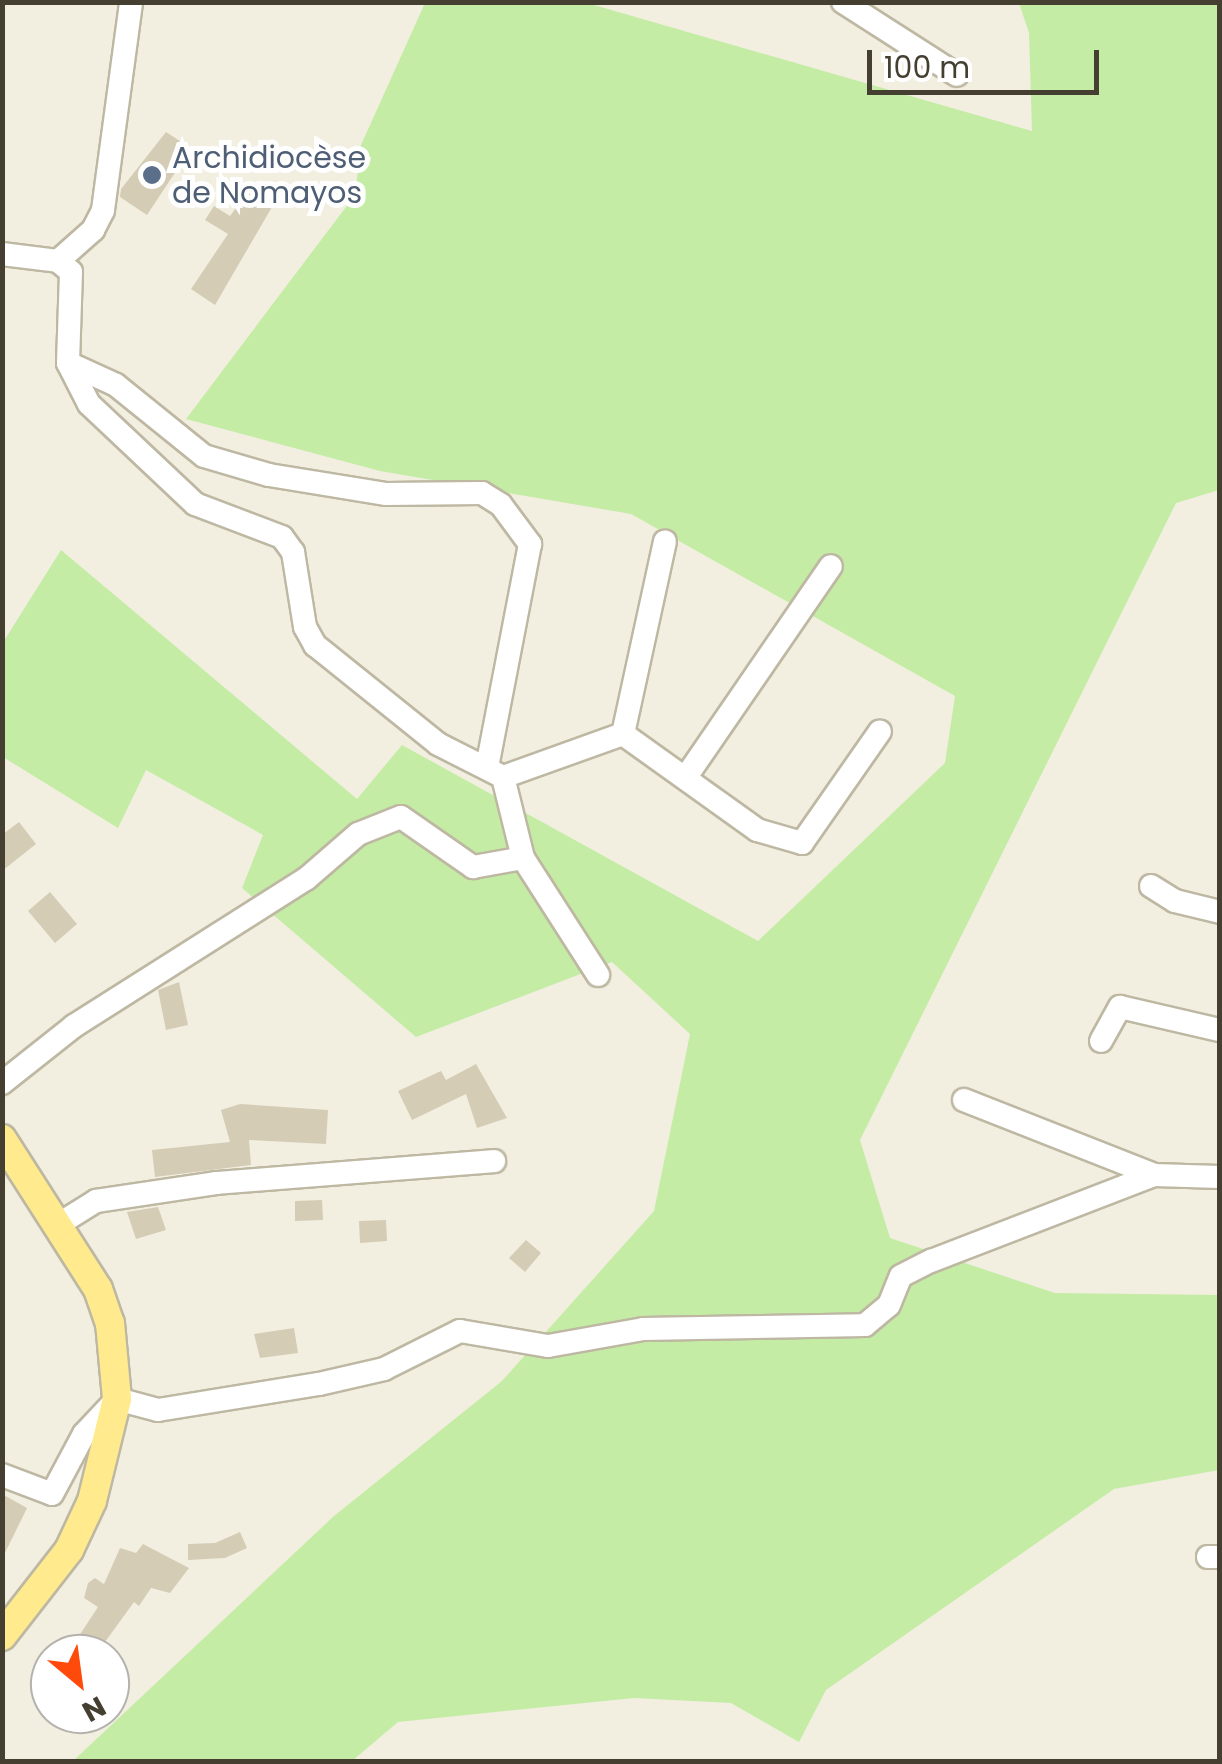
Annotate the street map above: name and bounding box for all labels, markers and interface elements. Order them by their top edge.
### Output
scale bar [872,30,1104,92]
text: 100 m [884,46,970,89]
place label: Archidiocèse de Nomayos [172,140,366,210]
marker: Archidiocèse de Nomayos [141,164,163,186]
north arrow [30,1634,130,1734]
text: N [75,1687,112,1731]

